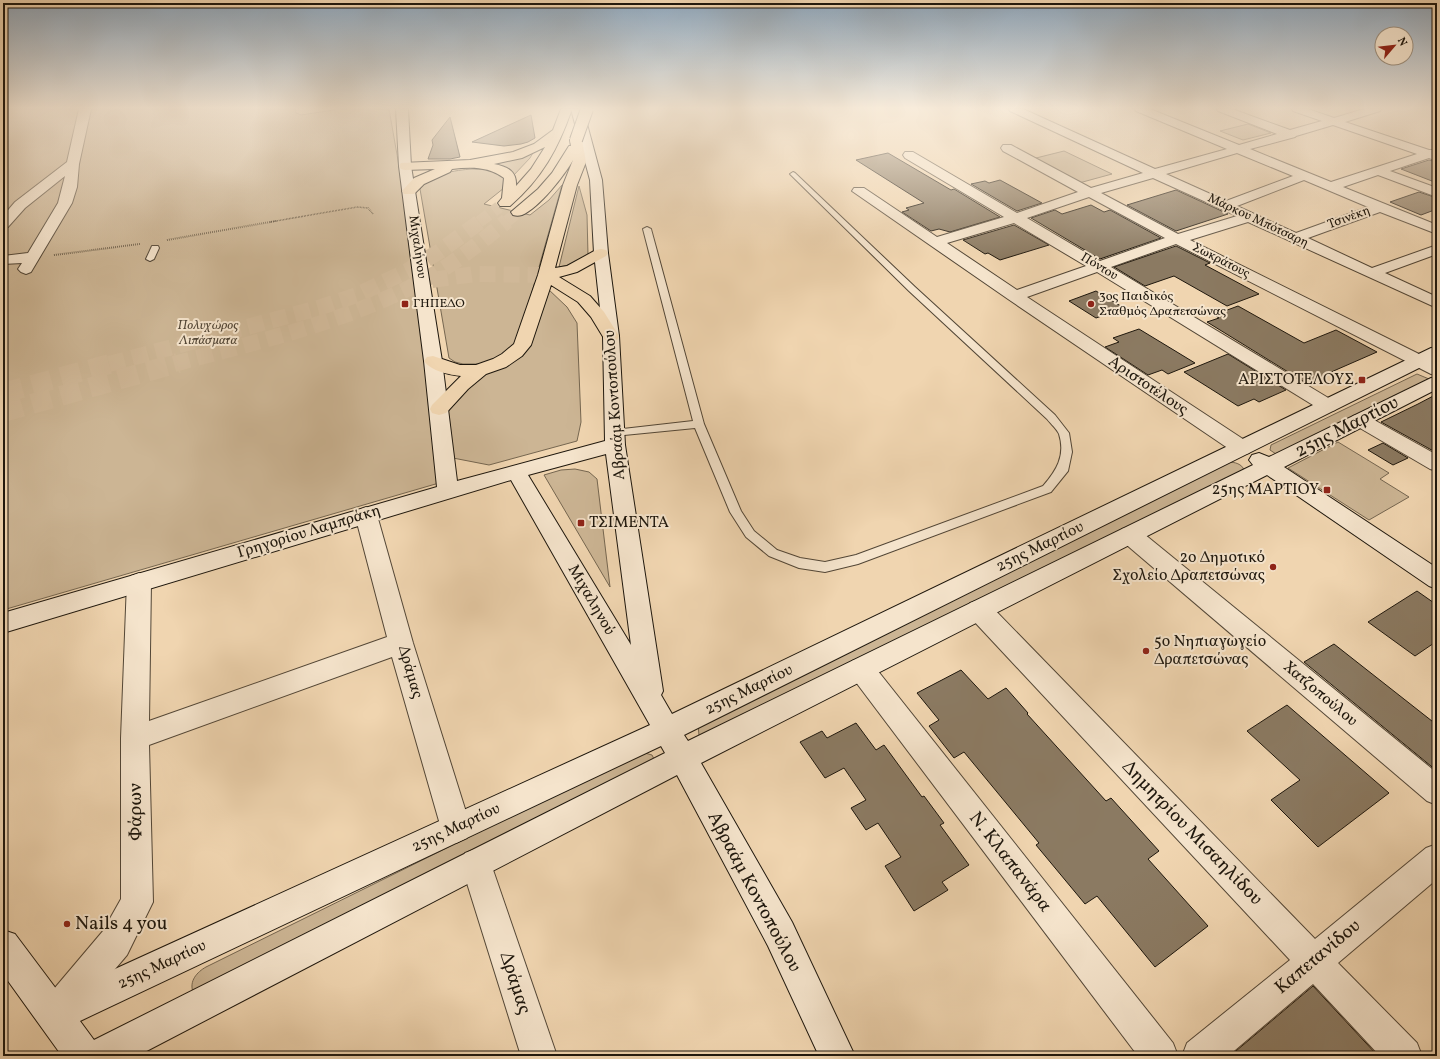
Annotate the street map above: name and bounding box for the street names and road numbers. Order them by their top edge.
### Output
street label: Μάρκου Μπότσαρη [1205,190,1311,252]
street label: Τσινέκη [1325,202,1373,234]
street label: Μιχαλήνου [404,214,430,280]
street label: Σωκράτους [1189,239,1253,283]
street label: Πόντου [1077,249,1121,285]
street label: Αβραάμ Κοντοπούλου [599,329,631,481]
street label: Αριστοτέλους [1104,351,1192,421]
street label: 25ης Μαρτίου [1291,390,1403,464]
street label: Γρηγορίου Λαμπράκη [235,500,383,564]
street label: 25ης Μαρτίου [992,516,1088,578]
street label: Μιχαληνού [562,561,620,640]
street label: Δράμας [392,643,428,701]
street label: Χατζοπούλου [1278,656,1362,732]
street label: 25ης Μαρτίου [701,659,797,721]
street label: Δημητρίου Μισαηλίδου [1116,755,1268,911]
street label: Φάρων [122,783,150,841]
street label: 25ης Μαρτίου [408,798,504,858]
street label: Ν. Κλαπανάρα [963,806,1058,918]
street label: Αβραάμ Κοντοπούλου [701,807,807,977]
street label: Καπετανίδου [1270,913,1366,1001]
street label: 25ης Μαρτίου [114,935,210,995]
street label: Δράμας [493,948,537,1018]

